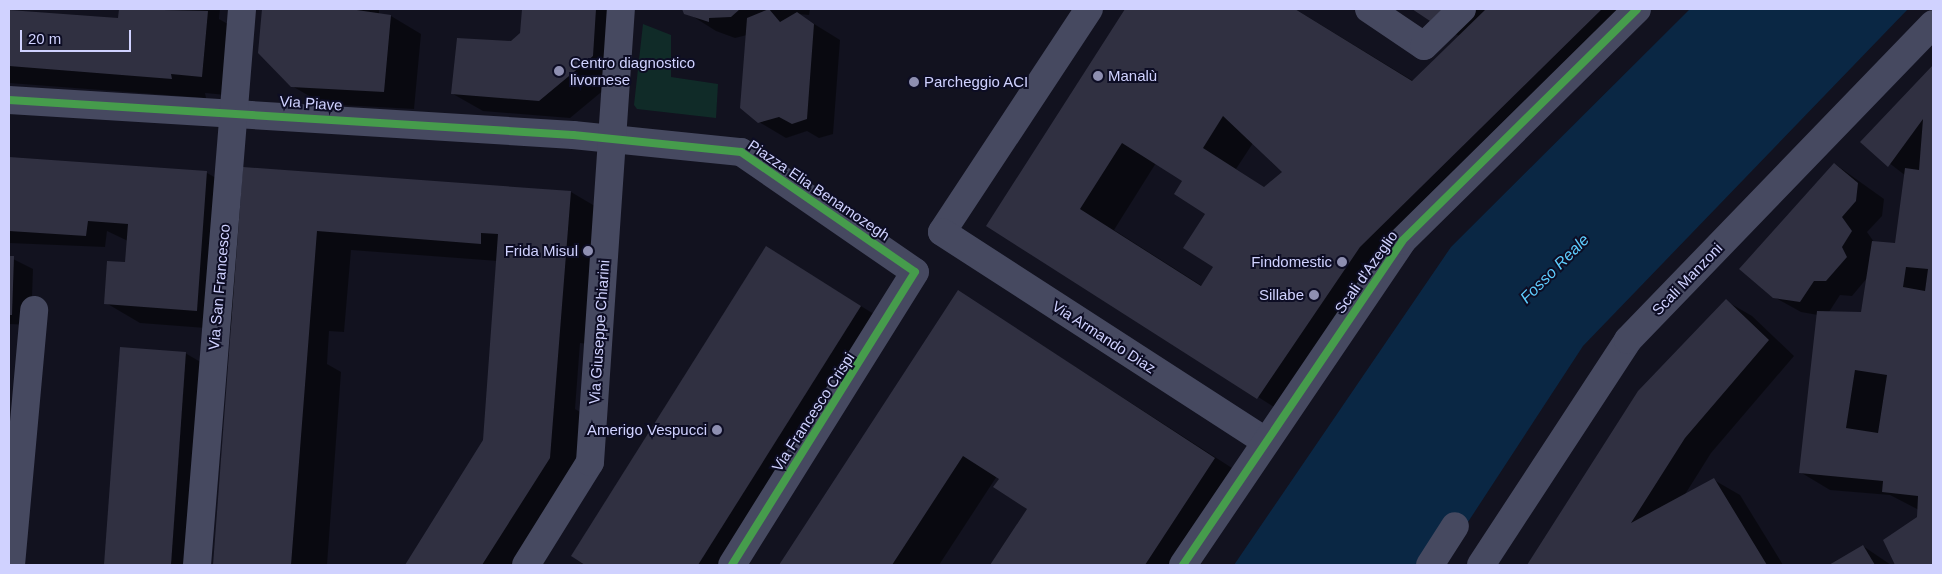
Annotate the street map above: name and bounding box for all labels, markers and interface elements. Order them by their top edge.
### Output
scale bar [22,20,134,52]
text: 20 m [28,30,61,47]
place label: Centro diagnostico livornese [570,53,695,88]
marker: Centro diagnostico livornese [552,64,566,78]
place label: Manalù [1108,67,1157,85]
marker: Manalù [1092,70,1104,82]
place label: Parcheggio ACI [924,73,1029,91]
marker: Parcheggio ACI [908,76,920,88]
street label: Via Piave [279,92,343,114]
street label: Piazza Elia Benamozegh [745,136,893,244]
street label: Via San Francesco [205,223,233,351]
street label: Scali d'Azeglio [1331,227,1401,317]
water label: Fosso Reale [1516,230,1594,308]
street label: Scali Manzoni [1648,239,1726,319]
place label: Frida Misul [505,242,578,260]
marker: Frida Misul [582,245,594,257]
place label: Findomestic [1251,253,1332,271]
marker: Findomestic [1336,256,1348,268]
street label: Via Giuseppe Chiarini [585,259,613,405]
place label: Sillabe [1259,286,1304,304]
marker: Sillabe [1308,289,1320,301]
street label: Via Armando Diaz [1049,297,1159,377]
street label: Via Francesco Crispi [768,349,858,475]
place label: Amerigo Vespucci [587,421,707,439]
marker: Amerigo Vespucci [711,424,723,436]

